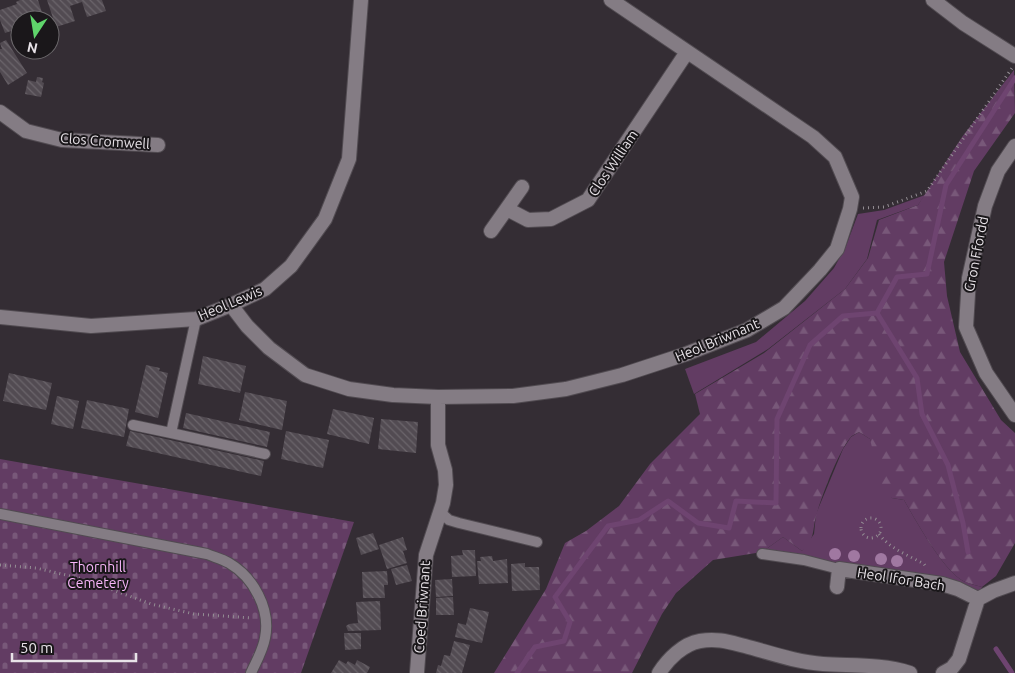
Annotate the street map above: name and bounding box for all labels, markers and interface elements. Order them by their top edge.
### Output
north arrow [10,10,60,60]
text: N [26,39,39,57]
street label: Clos William [585,127,641,199]
street label: Clos Cromwell [60,130,151,152]
street label: Gron Ffordd [961,215,991,293]
street label: Heol Lewis [196,282,264,324]
street label: Heol Briwnant [673,315,762,365]
park label: Thornhill Cemetery [67,559,129,591]
street label: Coed Briwnant [411,560,433,654]
street label: Heol Ifor Bach [856,564,946,594]
scale bar [12,630,136,662]
text: 50 m [20,639,53,656]

